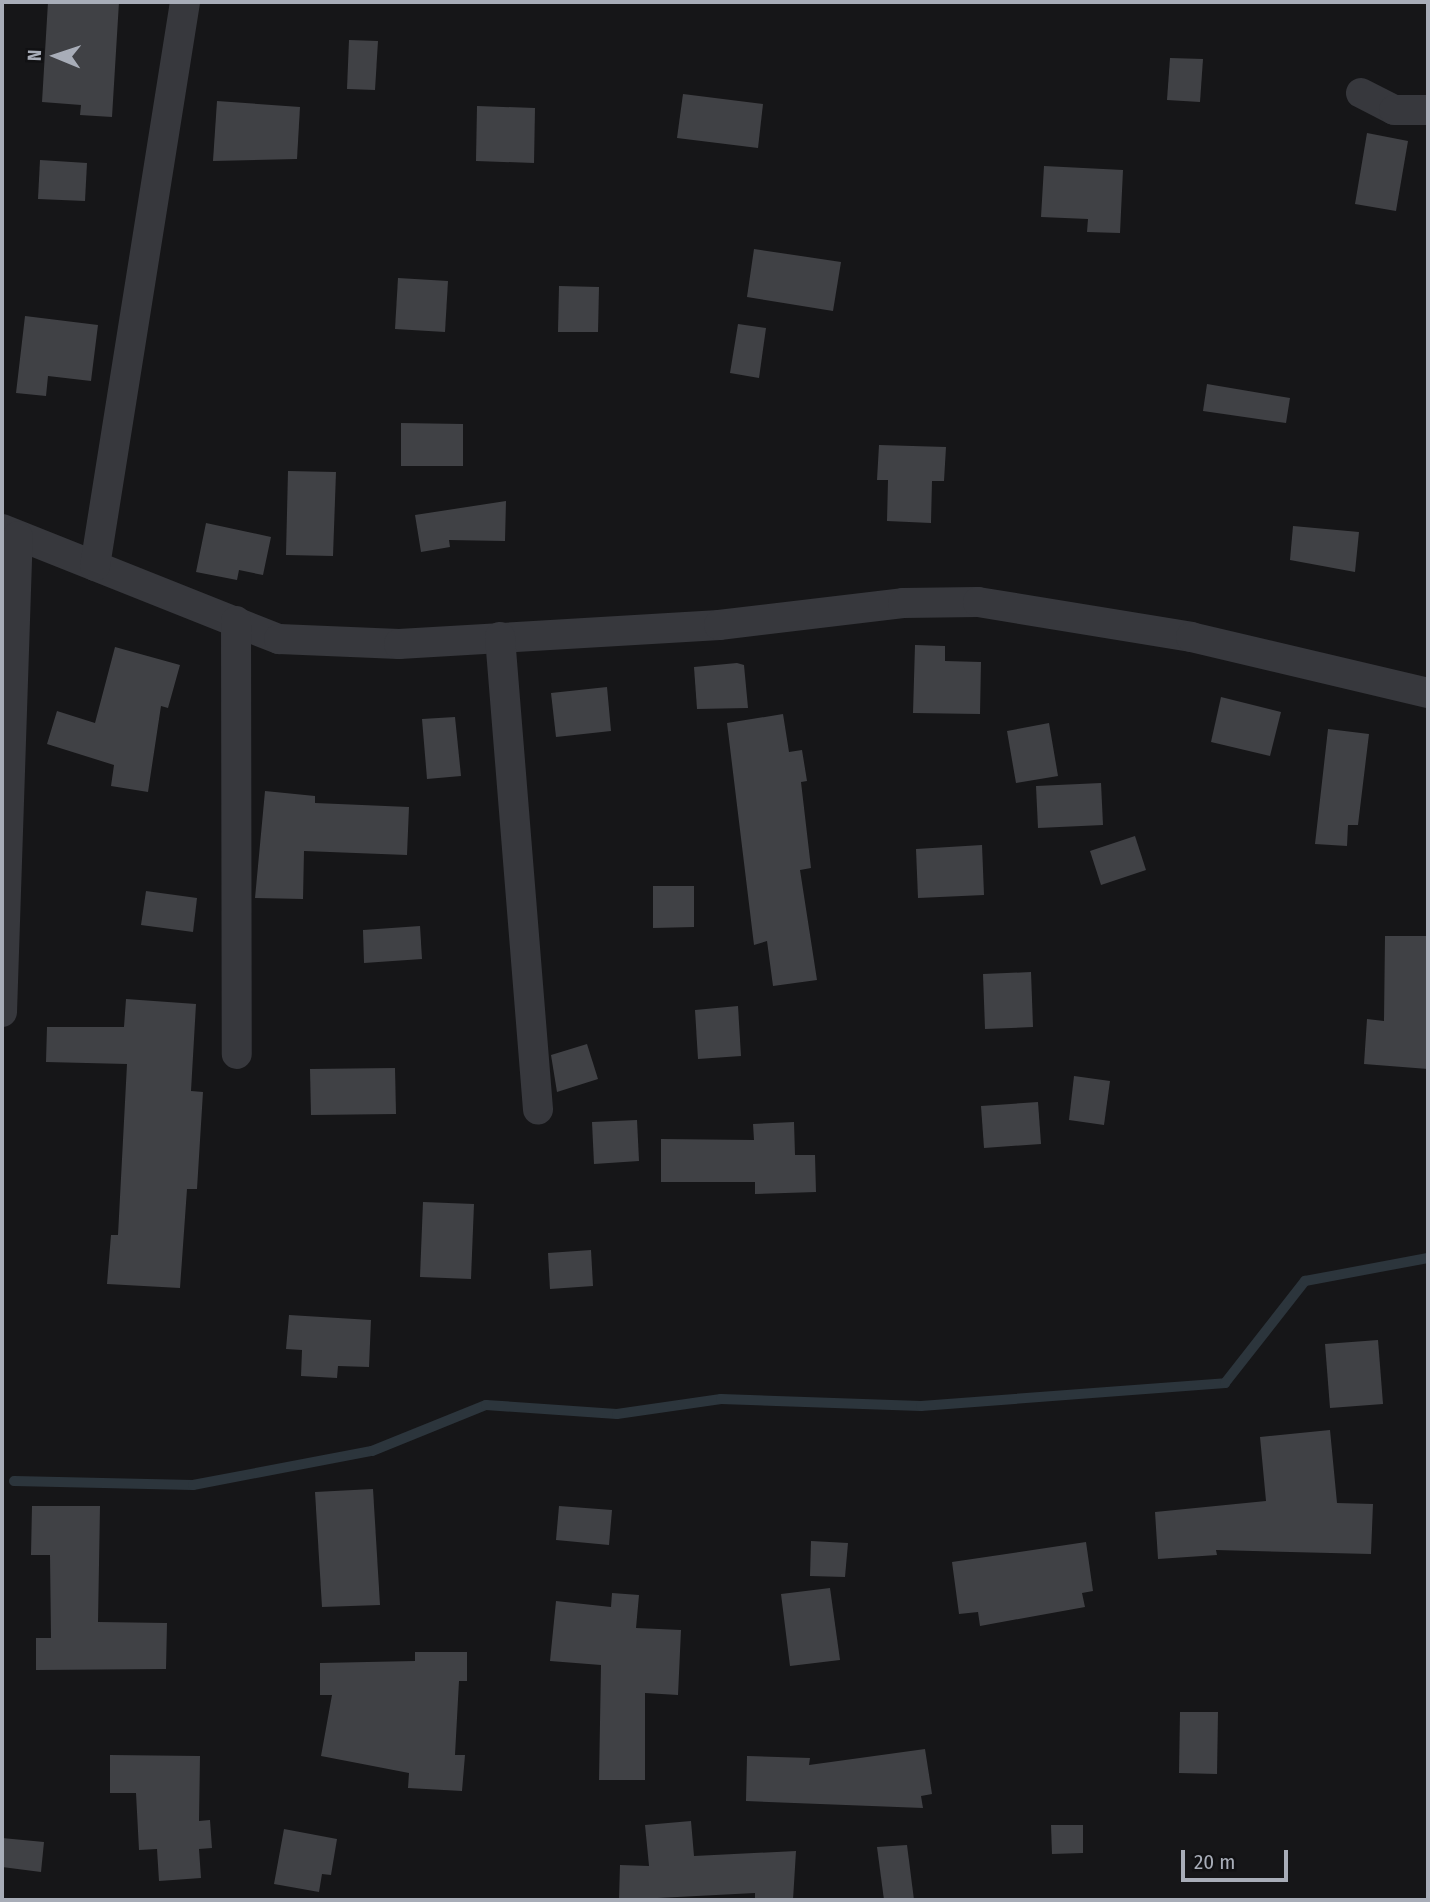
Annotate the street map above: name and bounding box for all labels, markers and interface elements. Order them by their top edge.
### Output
north arrow [21,21,91,91]
text: N [23,49,46,61]
scale bar [1185,1836,1292,1880]
text: 20 m [1194,1849,1235,1875]

